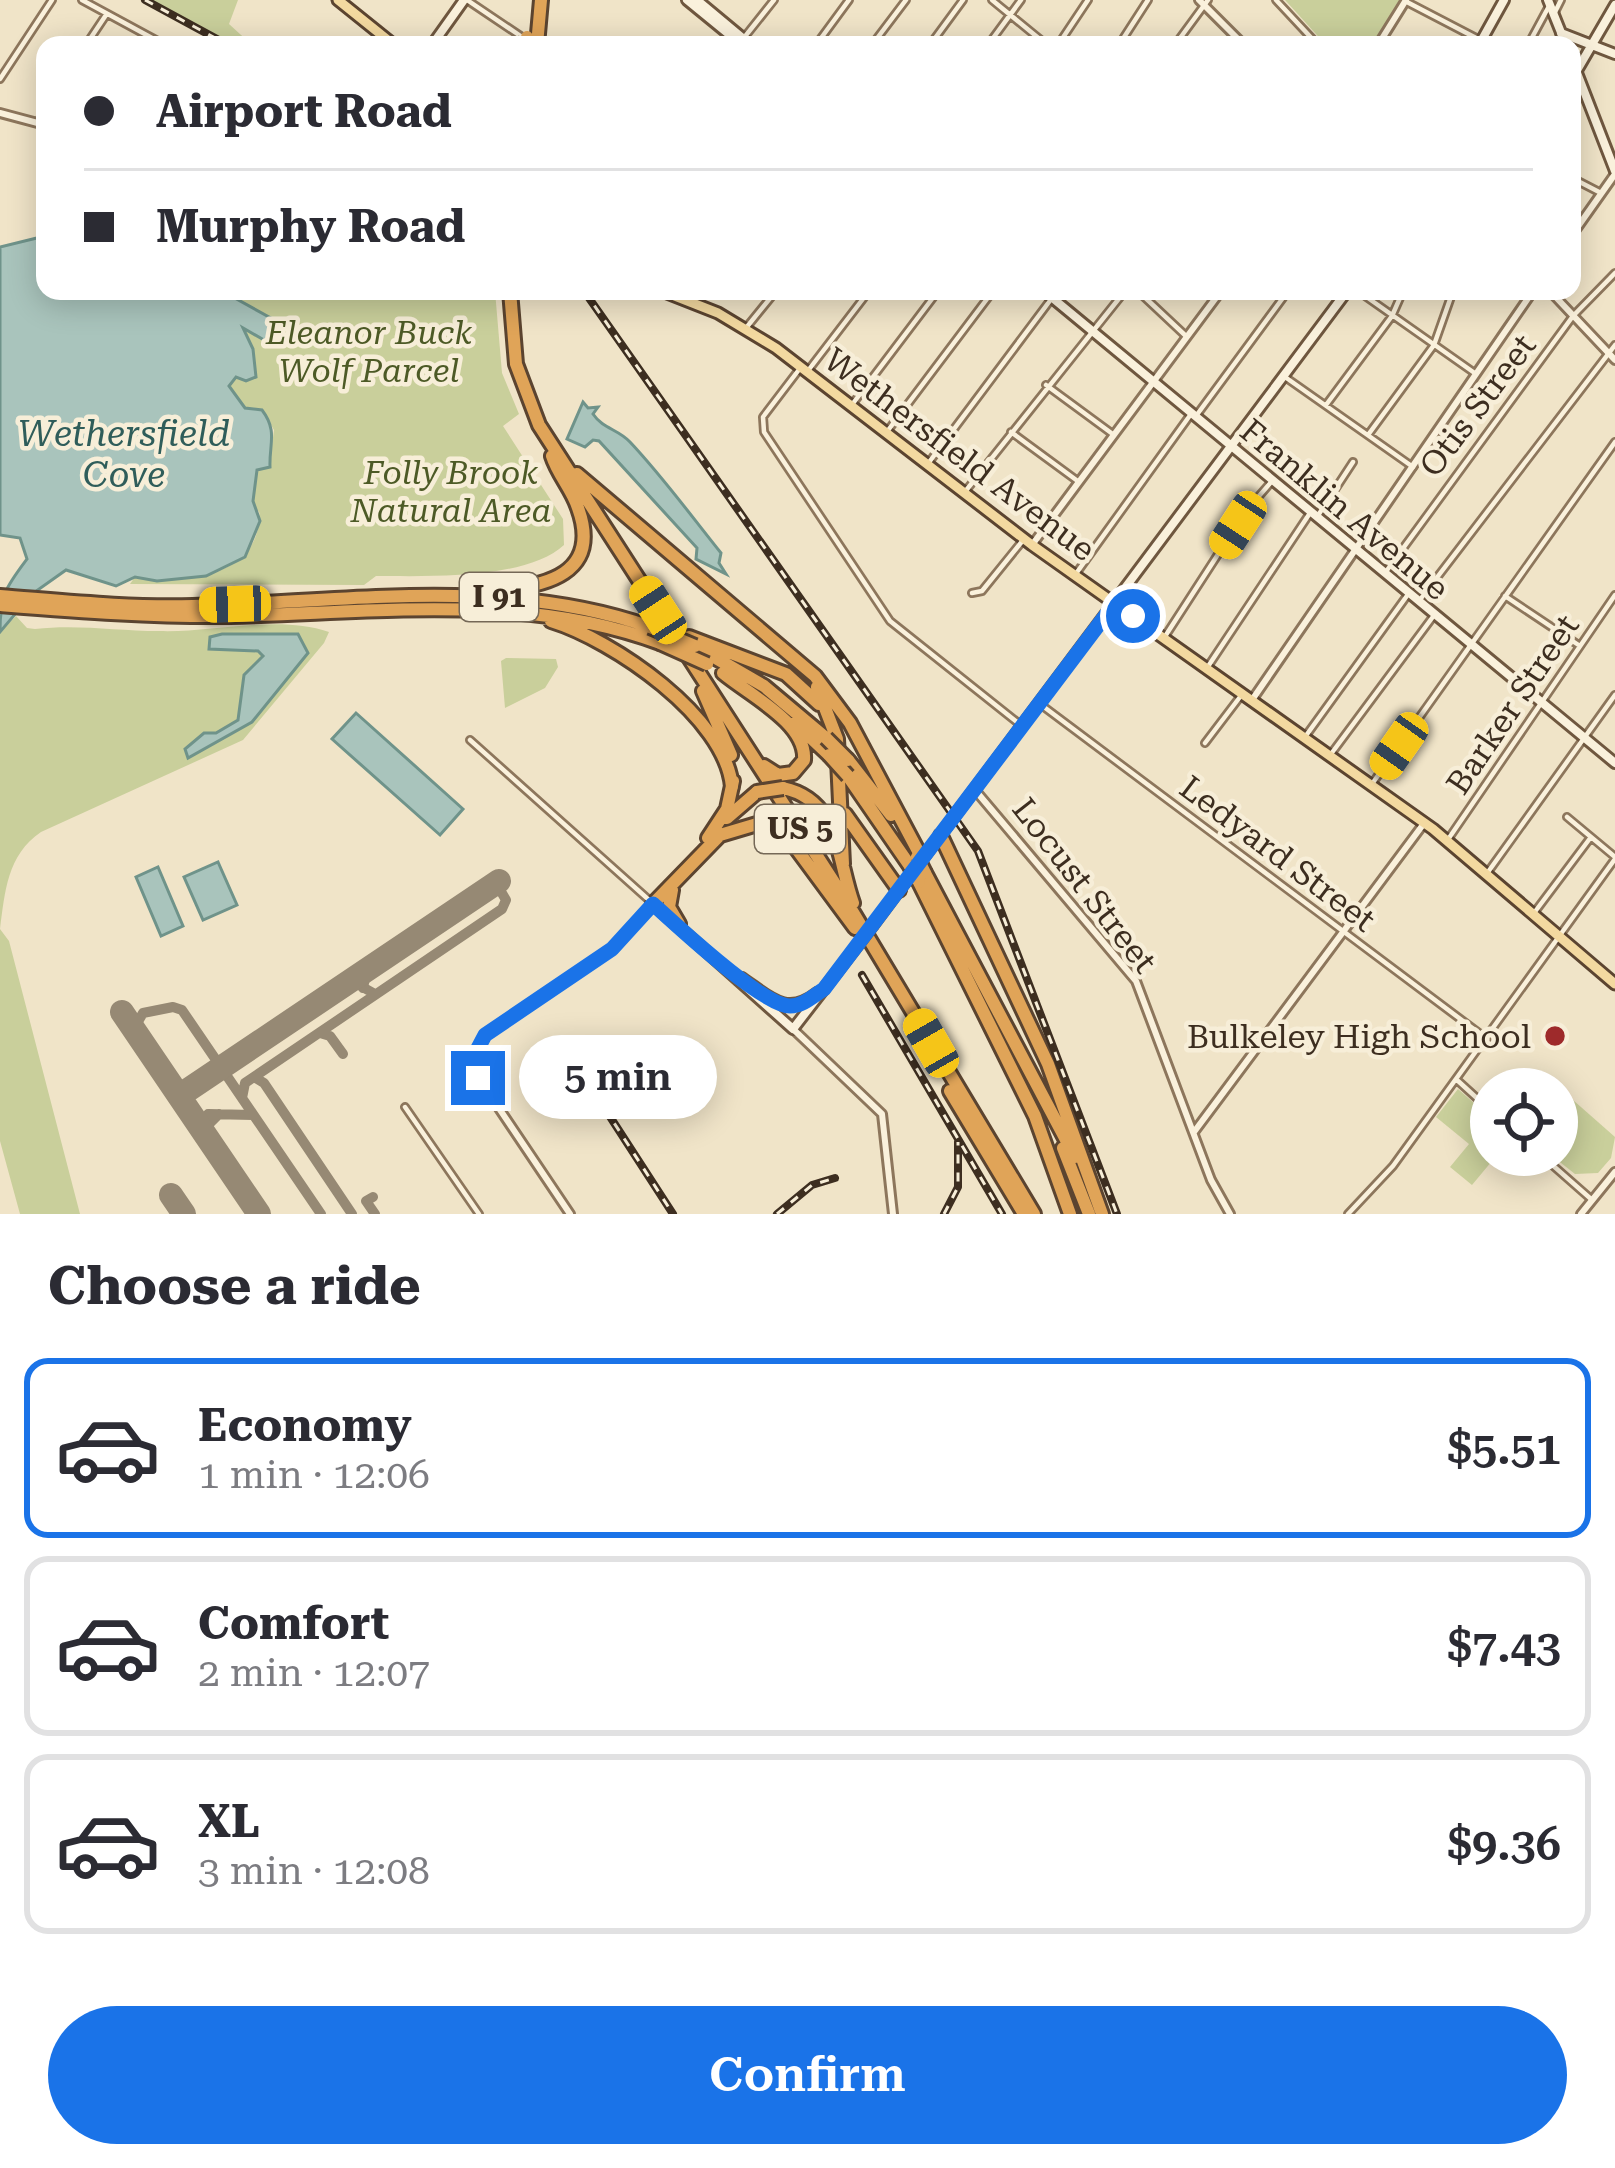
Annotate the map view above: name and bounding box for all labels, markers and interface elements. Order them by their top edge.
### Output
text: Airport Road [156,85,452,138]
text: Murphy Road [156,200,465,253]
park label: Eleanor Buck Wolf Parcel [265,313,472,390]
street label: Otis Street [1411,326,1544,484]
street label: Wethersfield Avenue [817,340,1103,569]
street label: Franklin Avenue [1233,411,1457,608]
water label: Wethersfield Cove [18,413,230,496]
park label: Folly Brook Natural Area [350,453,551,530]
car [1203,485,1273,565]
car [623,570,693,650]
road number: I 91 [460,573,538,621]
car [198,585,272,623]
route start [1106,589,1160,643]
street label: Barker Street [1438,607,1587,801]
car [1364,706,1434,786]
street label: Ledyard Street [1172,767,1383,939]
street label: Locust Street [1004,790,1165,980]
road number: US 5 [755,805,845,853]
car [897,1003,965,1083]
place label: Bulkeley High School [1187,1017,1531,1056]
marker: Bulkeley High School [1542,1023,1568,1049]
callout: 5 min [520,1036,718,1120]
route end [451,1051,505,1105]
text: 5 min [564,1054,672,1100]
map controls [1470,1068,1578,1176]
button: locate [1470,1068,1578,1176]
text: Choose a ride [48,1254,421,1317]
icon: car [54,1394,162,1502]
text: Economy [198,1399,412,1452]
text: $5.51 [1447,1422,1561,1475]
text: 1 min · 12:06 [198,1452,430,1498]
icon: car [54,1592,162,1700]
text: Comfort [198,1597,389,1650]
text: $7.43 [1447,1620,1561,1673]
text: 2 min · 12:07 [198,1650,430,1696]
icon: car [54,1790,162,1898]
text: XL [198,1795,260,1848]
text: $9.36 [1447,1818,1561,1871]
text: 3 min · 12:08 [198,1848,430,1894]
button: Confirm [48,2006,1567,2144]

